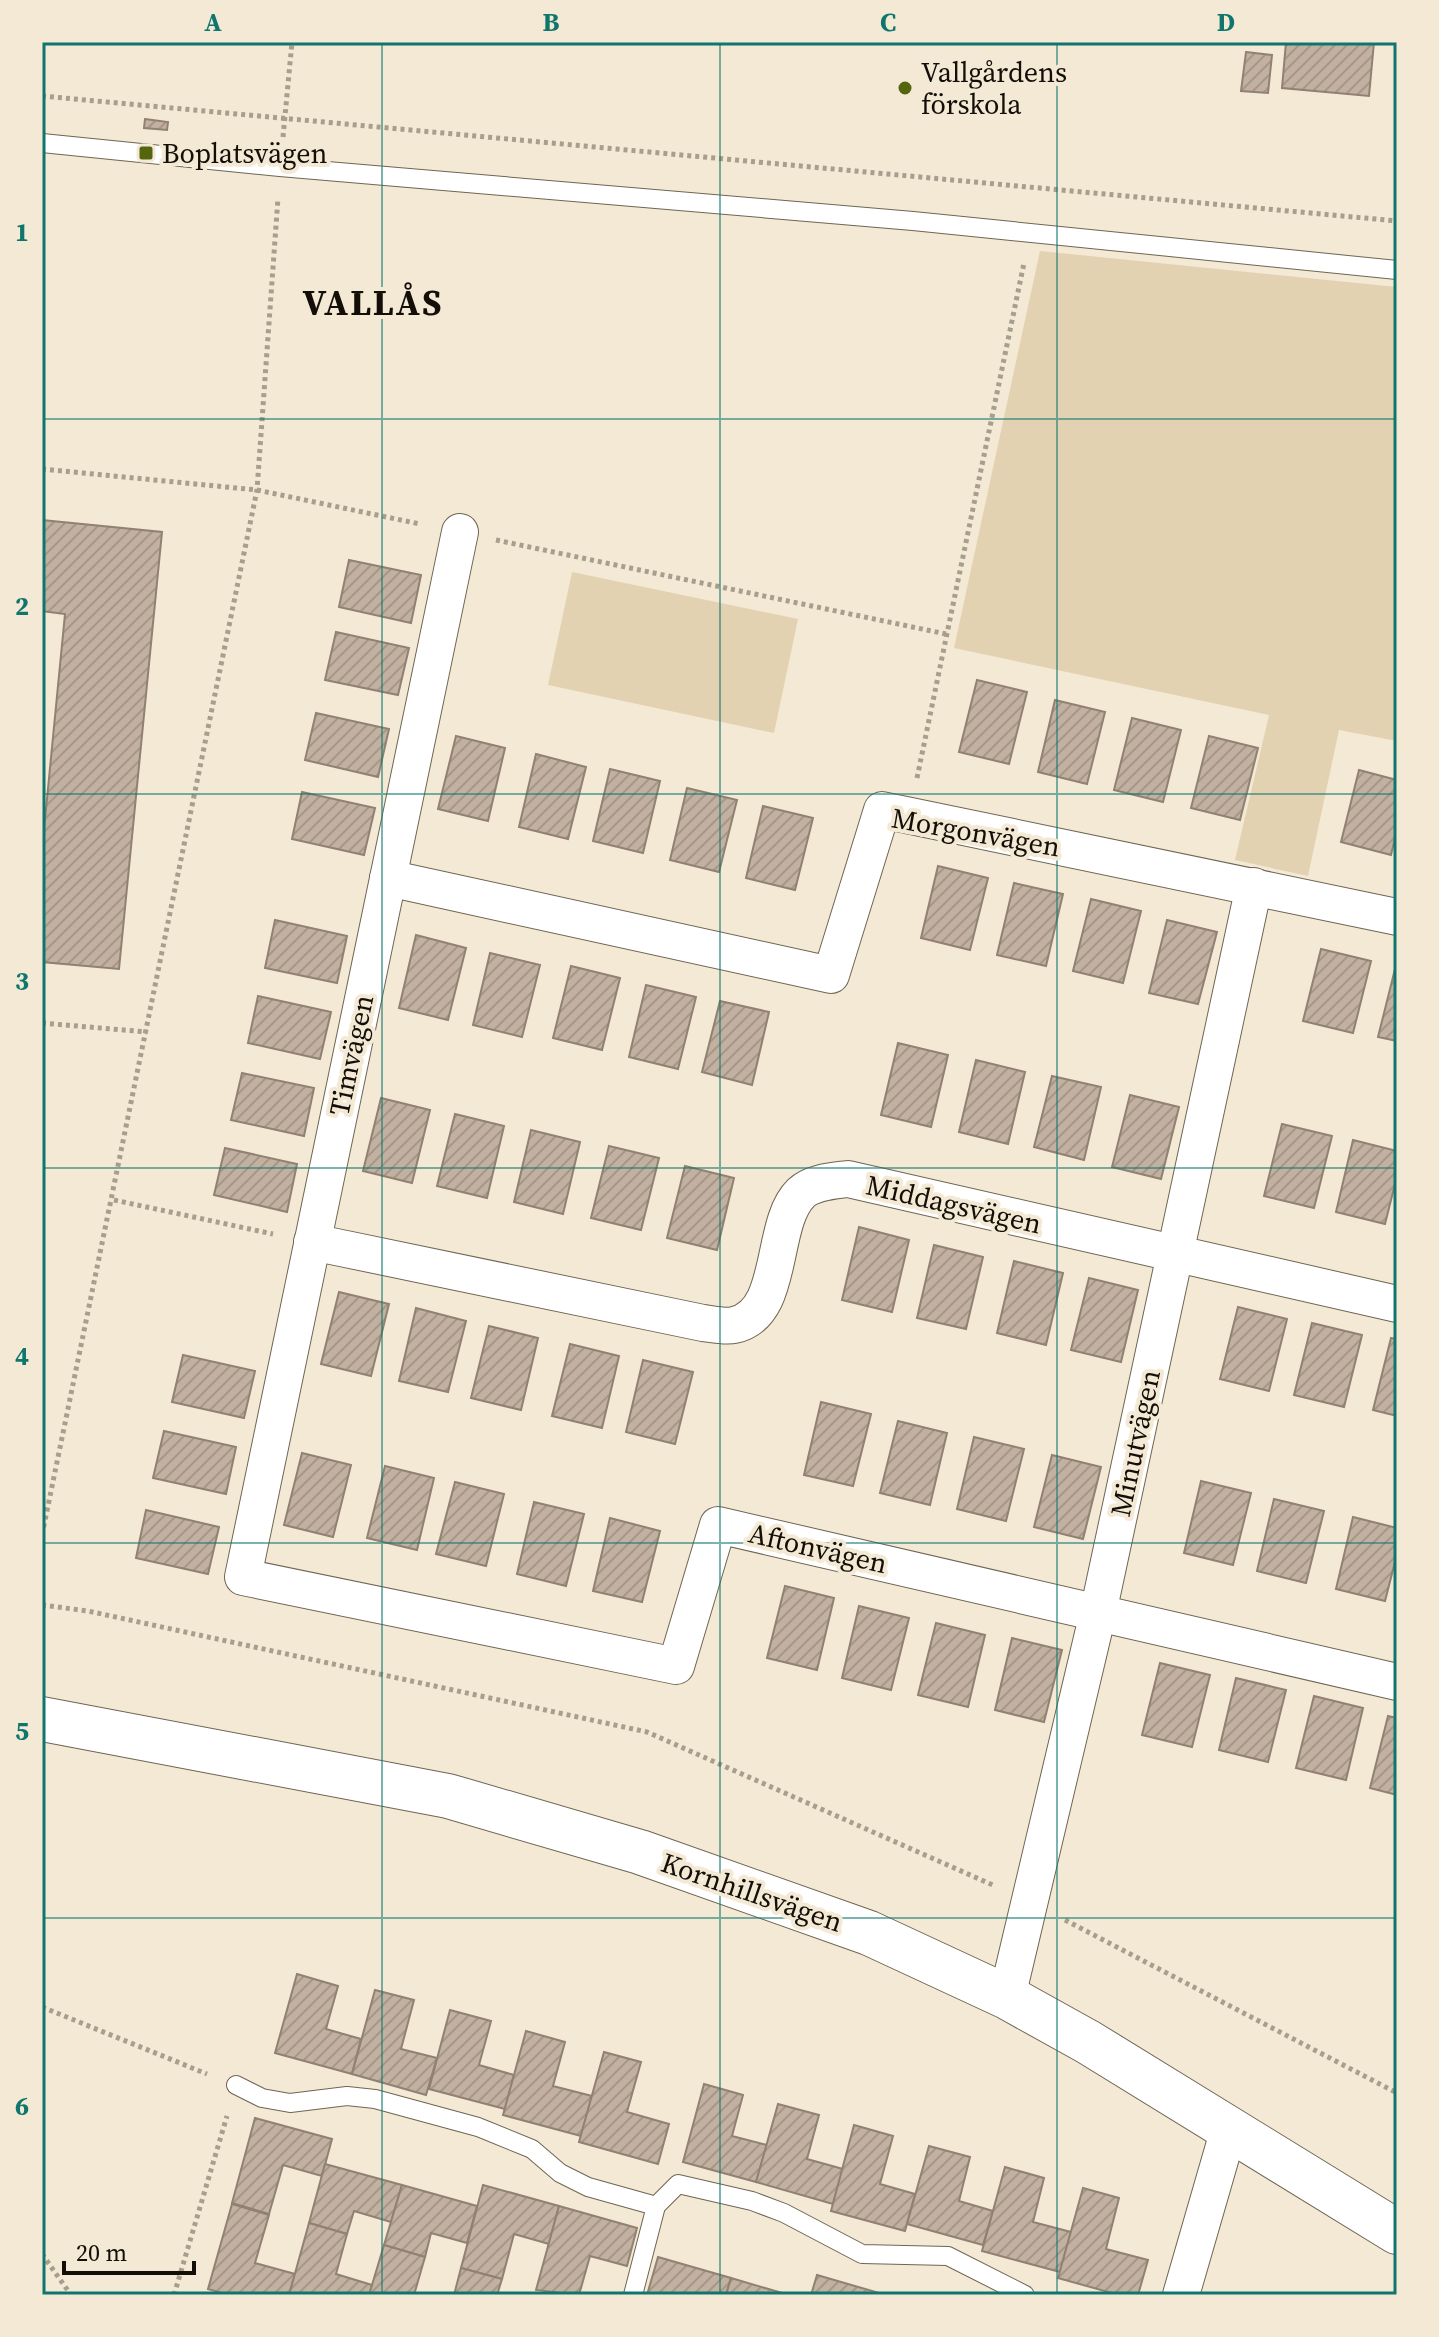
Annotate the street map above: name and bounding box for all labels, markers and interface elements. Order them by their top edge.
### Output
text: A [204,4,222,40]
text: B [543,4,560,40]
text: C [880,4,896,40]
text: D [1217,4,1235,40]
place label: Vallgårdens förskola [921,53,1067,123]
marker: Vallgårdens förskola [896,79,914,97]
place label: Boplatsvägen [162,134,327,172]
marker: Boplatsvägen [137,144,155,162]
text: 1 [15,214,29,250]
district label: VALLÅS [302,278,444,327]
text: 2 [15,588,29,624]
street label: Morgonvägen [889,798,1063,866]
text: 3 [15,963,29,999]
street label: Timvägen [320,991,382,1119]
street label: Middagsvägen [863,1165,1045,1243]
text: 4 [15,1338,29,1374]
street label: Minutvägen [1101,1366,1169,1520]
street label: Aftonvägen [745,1514,891,1582]
text: 5 [15,1713,29,1749]
street label: Kornhillsvägen [656,1843,848,1941]
text: 6 [15,2088,29,2124]
scale bar [64,2225,194,2275]
text: 20 m [76,2236,127,2269]

